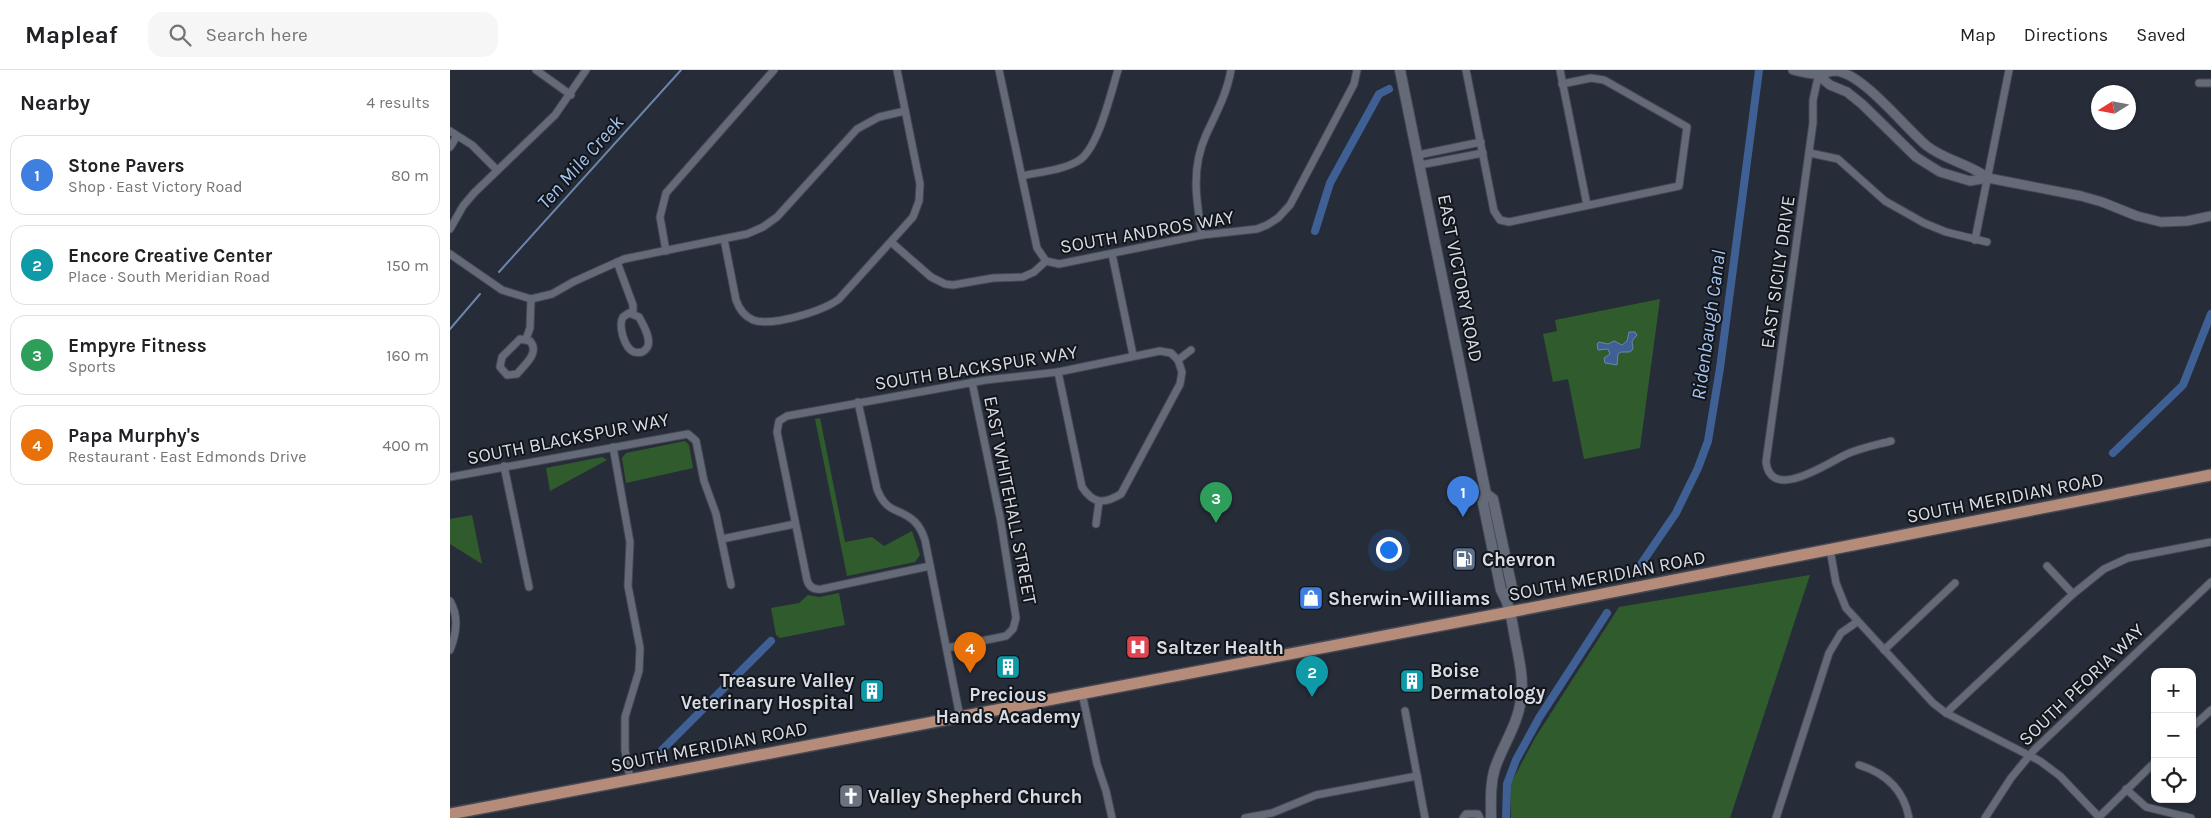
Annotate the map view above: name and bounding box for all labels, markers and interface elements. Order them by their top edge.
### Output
search box [148,12,498,57]
text: Mapleaf [25,21,118,49]
icon: search [166,21,194,49]
text: Search here [206,24,308,46]
text: Map [1960,24,1996,46]
text: Directions [2024,24,2108,46]
text: Saved [2136,24,2186,46]
north arrow [2091,85,2136,130]
text: Nearby [20,91,90,115]
text: 4 results [366,93,430,112]
water label: Ten Mile Creek [532,110,629,214]
text: Stone Pavers [68,155,185,177]
text: 1 [34,166,40,185]
text: 80 m [391,166,429,185]
text: Shop · East Victory Road [68,177,243,196]
street label: EAST VICTORY ROAD [1433,192,1487,364]
street label: EAST SICILY DRIVE [1756,194,1800,350]
street label: SOUTH ANDROS WAY [1058,206,1237,258]
text: Encore Creative Center [68,245,272,267]
water label: Ridenbaugh Canal [1687,249,1730,402]
text: 2 [32,256,42,275]
text: 150 m [386,256,429,275]
text: Place · South Meridian Road [68,267,270,286]
text: Empyre Fitness [68,335,207,357]
street label: SOUTH BLACKSPUR WAY [873,341,1080,395]
text: 3 [32,346,42,365]
text: 160 m [386,346,429,365]
text: Sports [68,357,116,376]
street label: EAST WHITEHALL STREET [979,394,1041,607]
street label: SOUTH BLACKSPUR WAY [465,408,672,469]
text: Papa Murphy's [68,425,200,447]
text: 4 [32,436,42,455]
text: 400 m [382,436,429,455]
text: Restaurant · East Edmonds Drive [68,447,307,466]
street label: SOUTH MERIDIAN ROAD [1905,468,2106,528]
pin: 1 [1447,476,1479,517]
pin: 3 [1200,482,1232,523]
your location [1376,537,1402,563]
fuel station icon: Chevron [1451,546,1477,572]
street label: SOUTH MERIDIAN ROAD [1507,546,1708,606]
place label: Chevron [1482,549,1556,571]
shop icon: Sherwin-Williams [1298,585,1324,611]
place label: Sherwin-Williams [1328,588,1490,610]
street label: SOUTH PEORIA WAY [2014,619,2149,750]
pin: 4 [954,632,986,673]
hospital icon: Saltzer Health [1125,634,1151,660]
place label: Saltzer Health [1156,637,1284,659]
building icon: Precious Hands Academy [995,654,1021,680]
pin: 2 [1296,656,1328,697]
place label: Boise Dermatology [1430,660,1546,704]
building icon: Boise Dermatology [1399,668,1425,694]
map controls [2151,668,2196,803]
button: + [2151,668,2196,713]
place label: Treasure Valley Veterinary Hospital [681,670,854,714]
building icon: Treasure Valley Veterinary Hospital [859,678,885,704]
place label: Precious Hands Academy [935,684,1081,728]
button: − [2151,713,2196,758]
street label: SOUTH MERIDIAN ROAD [609,717,810,777]
button: locate [2151,758,2196,803]
church icon: Valley Shepherd Church [838,783,864,809]
place label: Valley Shepherd Church [868,786,1082,808]

